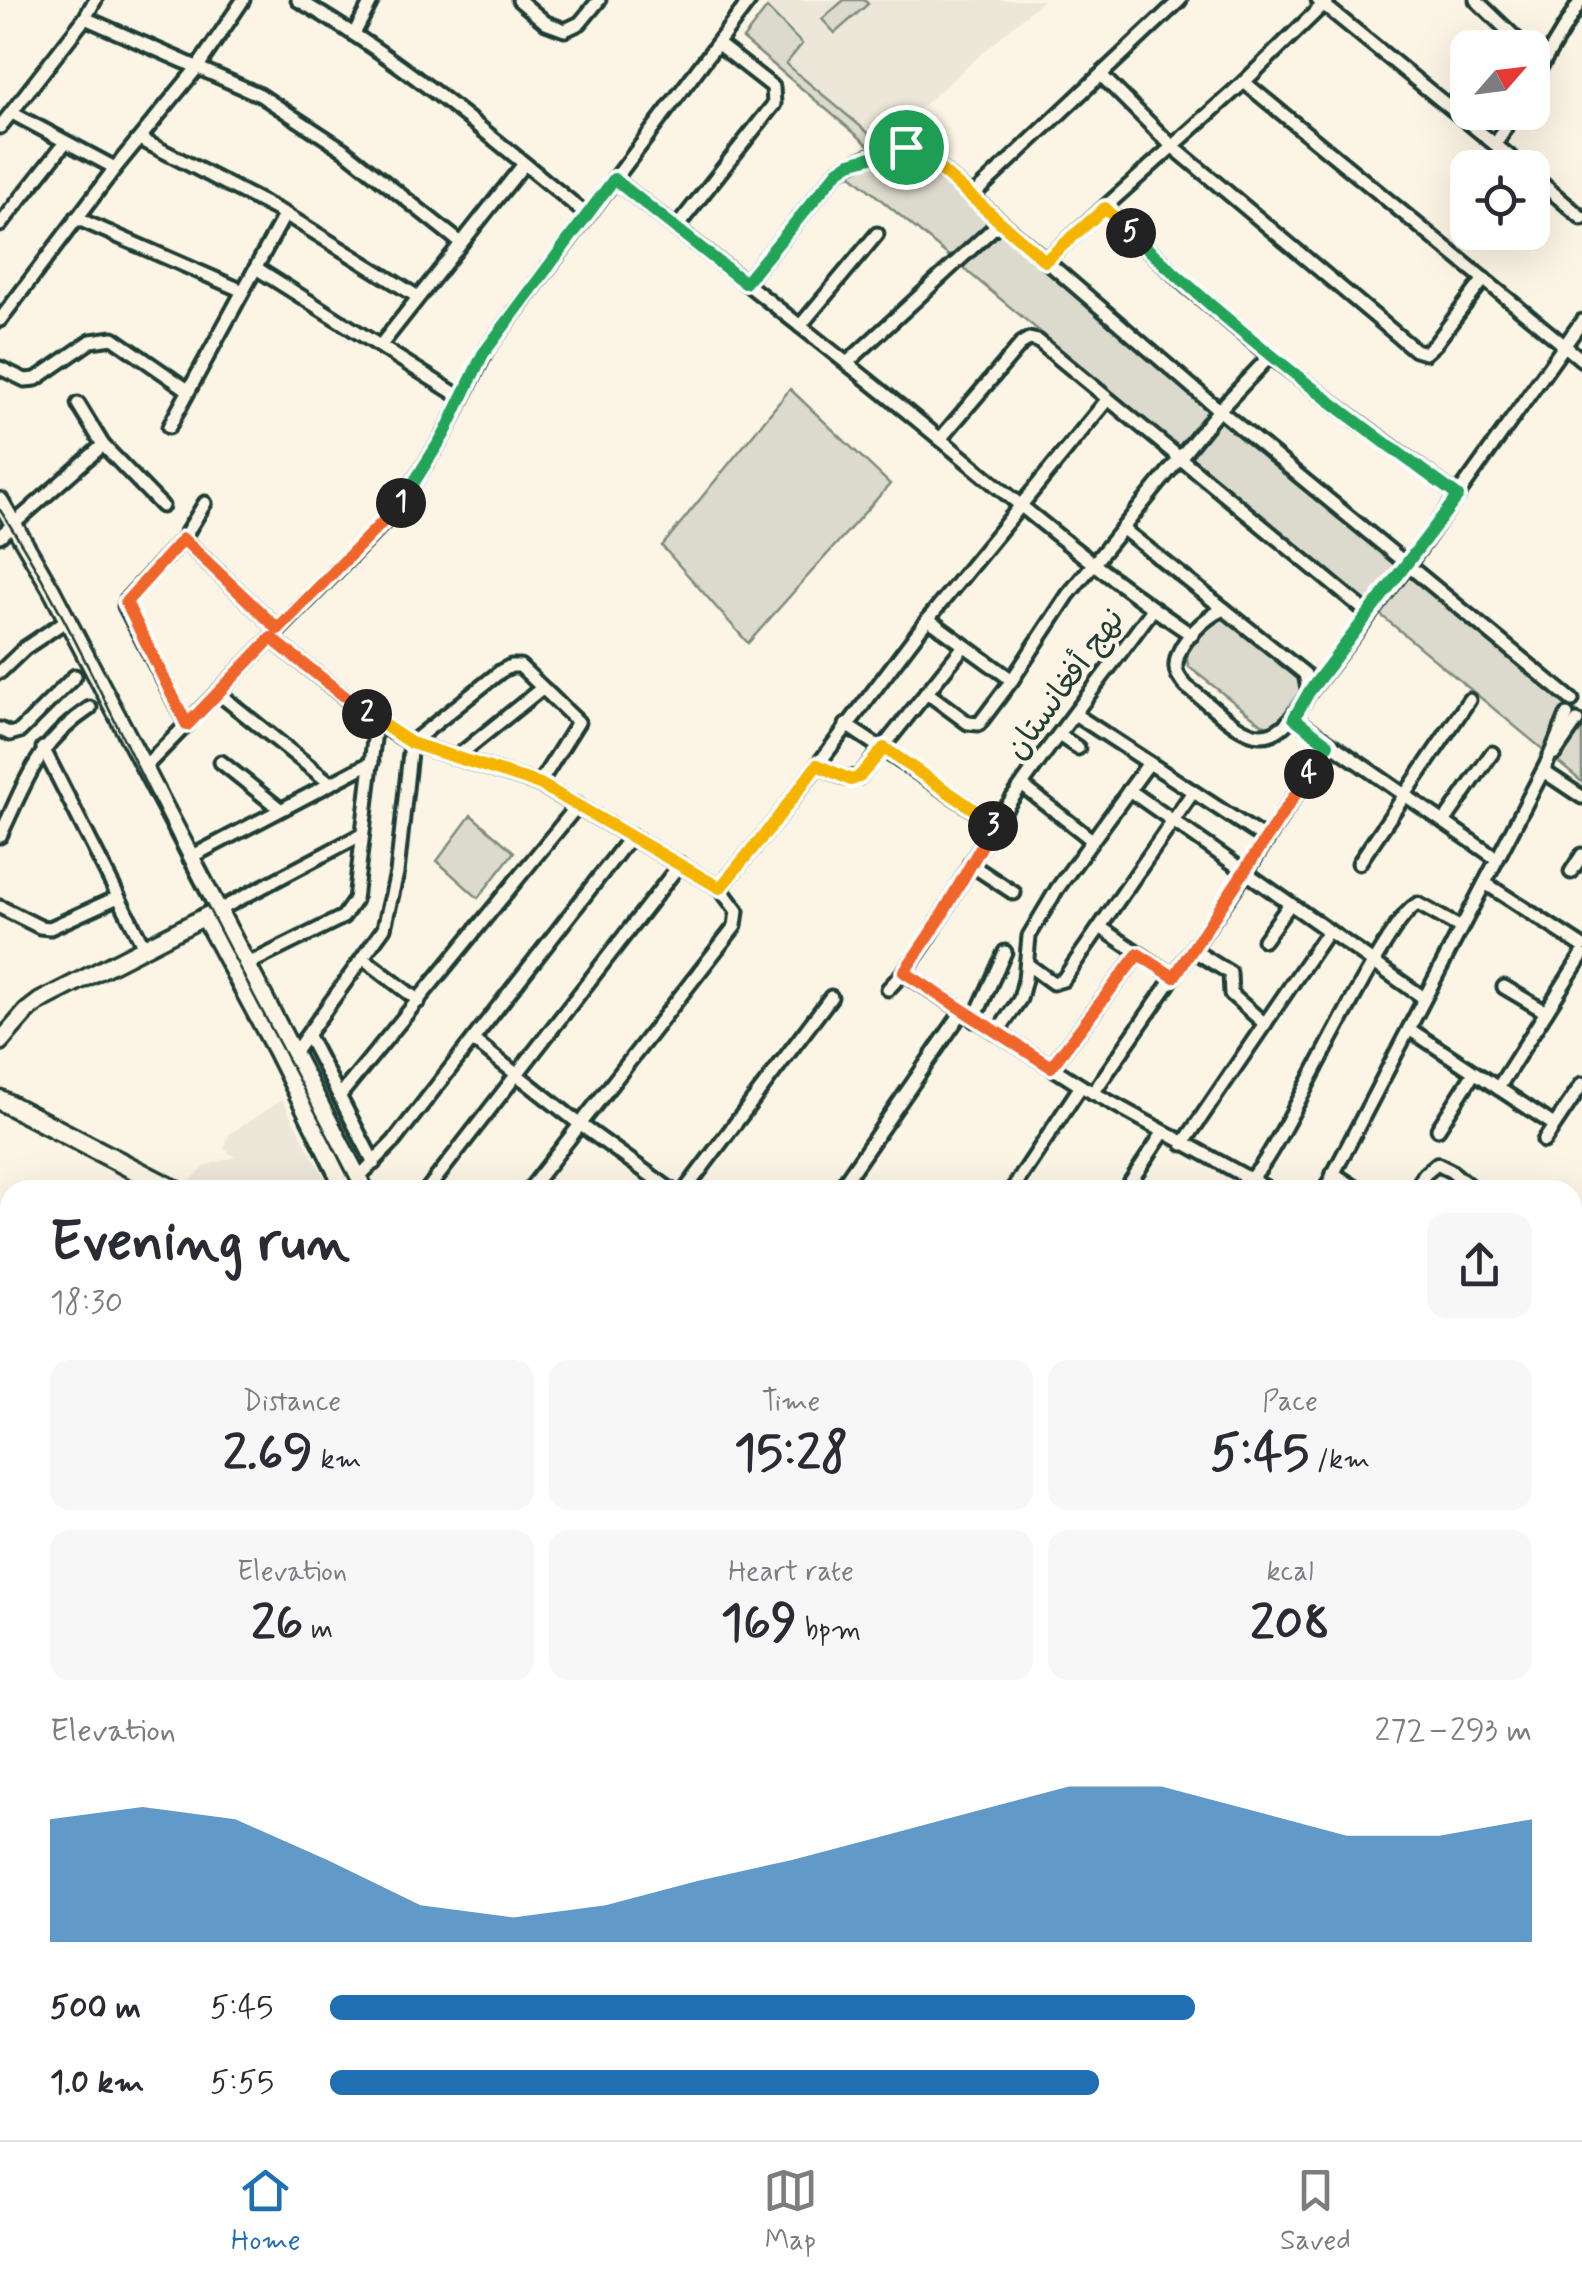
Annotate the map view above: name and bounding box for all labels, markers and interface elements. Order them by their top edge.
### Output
north arrow [1450,30,1550,130]
map controls [1450,30,1550,250]
pin [864,105,949,190]
icon: arrive [879,120,934,175]
button: locate [1450,150,1550,250]
pin: 5 [1106,208,1156,258]
text: 5 [1123,214,1139,251]
pin: 1 [376,478,426,528]
text: 1 [395,484,407,521]
street label: نهج أفغانستان [997,600,1135,768]
pin: 2 [342,689,392,739]
text: 2 [360,695,374,732]
pin: 4 [1284,749,1334,799]
text: 4 [1301,755,1317,792]
pin: 3 [968,801,1018,851]
text: 3 [987,807,999,844]
text: Evening run [50,1208,350,1280]
button: share [1427,1213,1532,1318]
text: 18:30 [50,1282,123,1324]
text: Distance [243,1384,341,1421]
text: Time [762,1384,820,1421]
text: Pace [1262,1384,1318,1421]
text: 2.69 [223,1421,313,1487]
text: 15:28 [734,1421,848,1487]
text: 5:45 [1210,1421,1309,1487]
text: km [313,1442,361,1479]
text: /km [1309,1442,1370,1479]
text: Elevation [237,1554,347,1591]
text: Heart rate [728,1554,854,1591]
text: kcal [1266,1554,1314,1591]
text: 26 [251,1591,303,1657]
text: 169 [721,1591,797,1657]
text: 208 [1250,1591,1330,1657]
text: m [303,1612,333,1649]
text: bpm [797,1612,861,1649]
text: Elevation [50,1710,176,1752]
text: 272–293 m [1375,1710,1532,1752]
text: 500 m [50,1987,141,2029]
text: 5:45 [210,1987,273,2029]
text: 1.0 km [50,2062,144,2104]
text: 5:55 [210,2062,274,2104]
tab: Home [231,2163,301,2260]
tab: Map [763,2163,818,2260]
tab: Saved [1280,2163,1351,2260]

